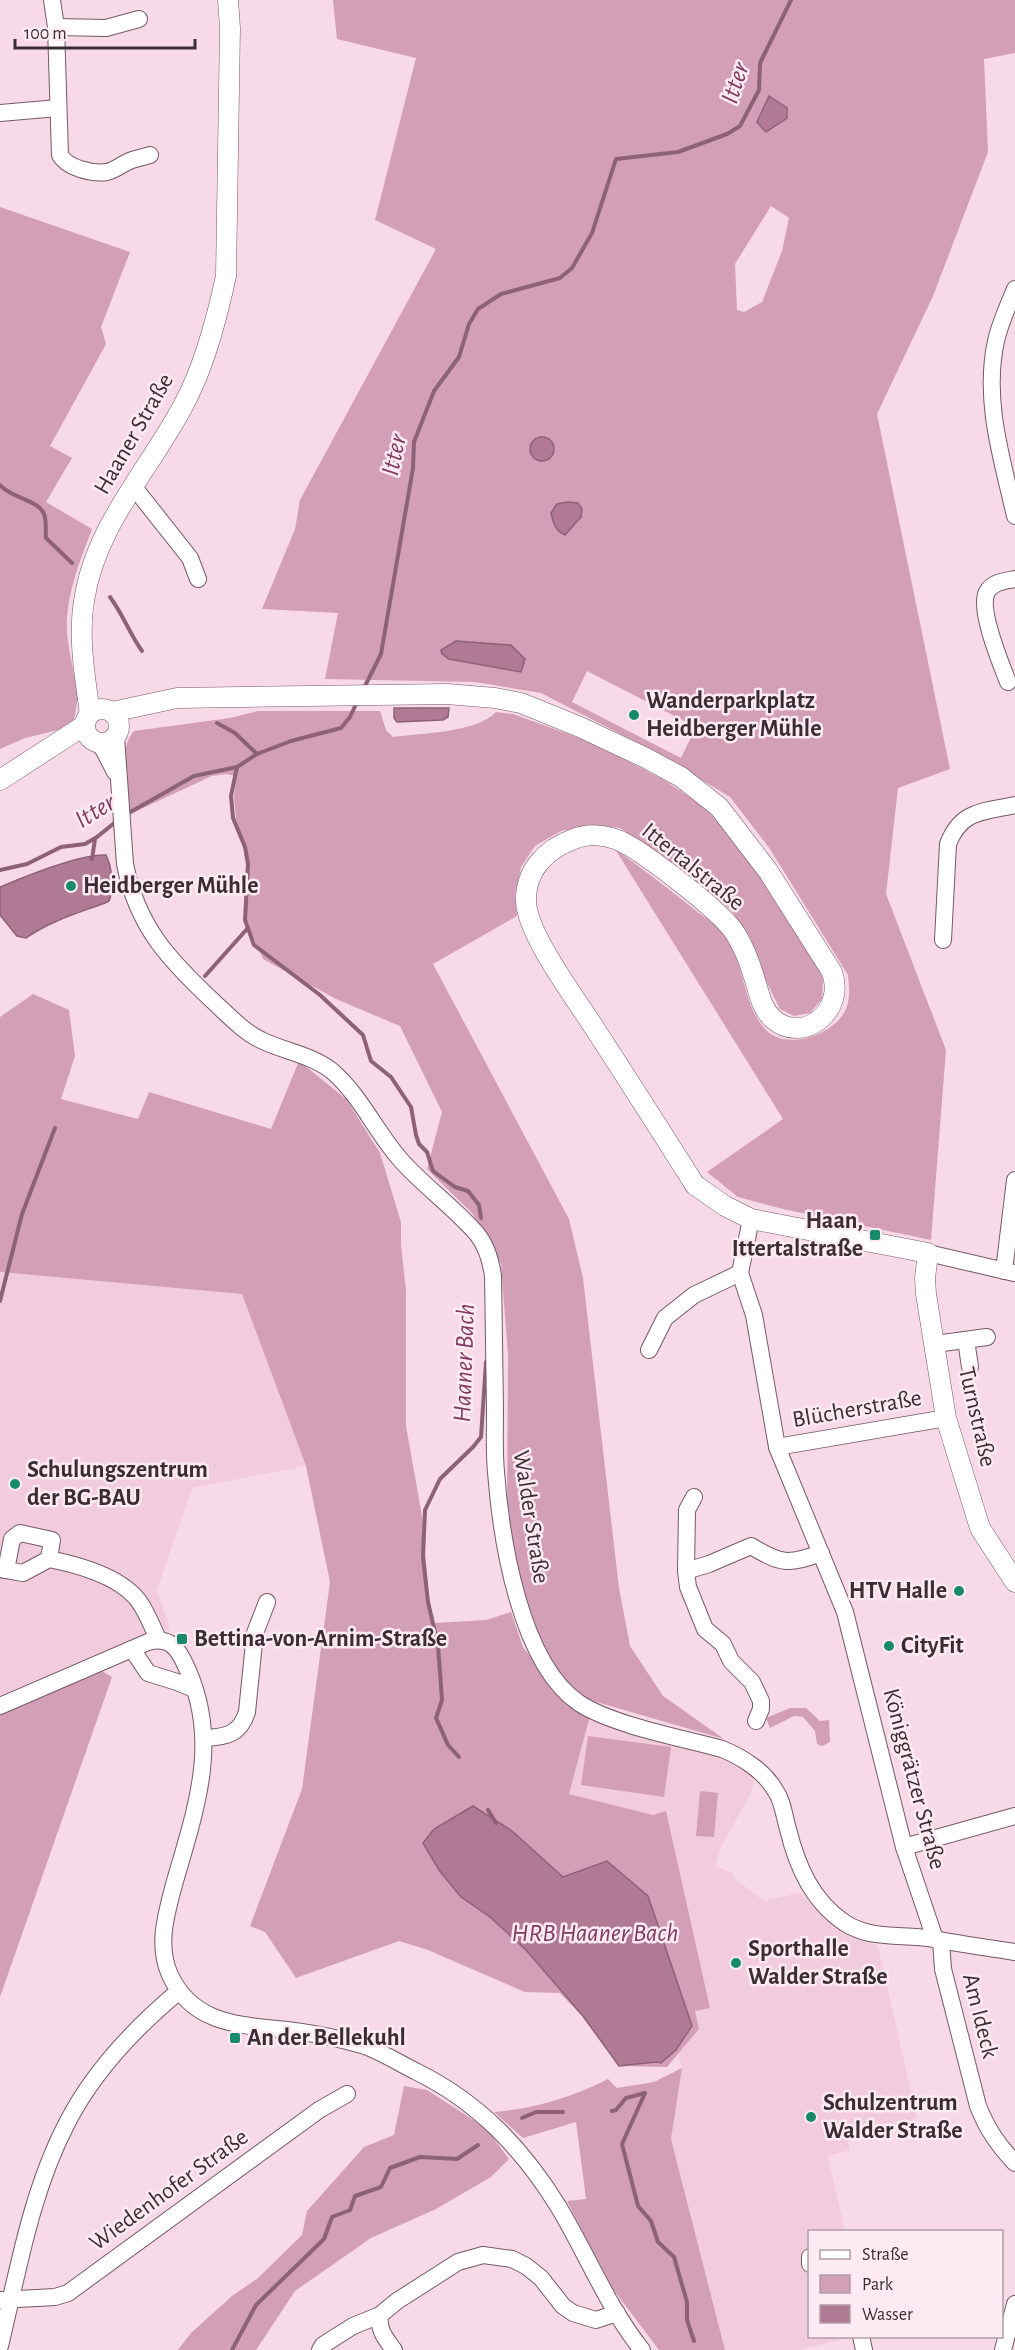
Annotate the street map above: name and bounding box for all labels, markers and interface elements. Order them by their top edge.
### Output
scale bar [15,12,195,50]
text: 100 m [24,25,67,43]
water label: Itter [716,58,754,107]
street label: Haaner Straße [90,370,178,498]
water label: Itter [377,430,411,478]
place label: Wanderparkplatz Heidberger Mühle [646,689,822,741]
marker: Wanderparkplatz Heidberger Mühle [627,708,641,722]
water label: Itter [70,788,121,833]
street label: Ittertalstraße [637,819,749,915]
place label: Heidberger Mühle [83,874,259,898]
marker: Heidberger Mühle [64,879,78,893]
place label: Haan, Ittertalstraße [732,1209,863,1261]
marker: Haan, Ittertalstraße [868,1228,882,1242]
water label: Haaner Bach [449,1303,479,1423]
street label: Turnstraße [954,1365,1000,1469]
street label: Blücherstraße [790,1386,924,1432]
street label: Walder Straße [509,1449,553,1585]
place label: Schulungszentrum der BG-BAU [27,1458,208,1510]
marker: Schulungszentrum der BG-BAU [8,1477,22,1491]
place label: HTV Halle [849,1579,947,1603]
marker: HTV Halle [952,1584,966,1598]
place label: Bettina-von-Arnim-Straße [194,1627,447,1651]
marker: Bettina-von-Arnim-Straße [175,1632,189,1646]
place label: CityFit [901,1634,964,1658]
marker: CityFit [882,1639,896,1653]
street label: Königgrätzer Straße [878,1686,950,1872]
water label: HRB Haaner Bach [512,1920,678,1946]
place label: Sporthalle Walder Straße [748,1937,888,1989]
marker: Sporthalle Walder Straße [729,1956,743,1970]
street label: Am Ideck [958,1971,1002,2061]
place label: An der Bellekuhl [247,2026,406,2050]
marker: An der Bellekuhl [228,2031,242,2045]
place label: Schulzentrum Walder Straße [823,2091,963,2143]
marker: Schulzentrum Walder Straße [804,2110,818,2124]
street label: Wiedenhofer Straße [85,2125,253,2255]
legend [808,2230,1003,2338]
text: Straße [862,2246,908,2264]
text: Park [862,2276,894,2294]
text: Wasser [862,2306,913,2324]

